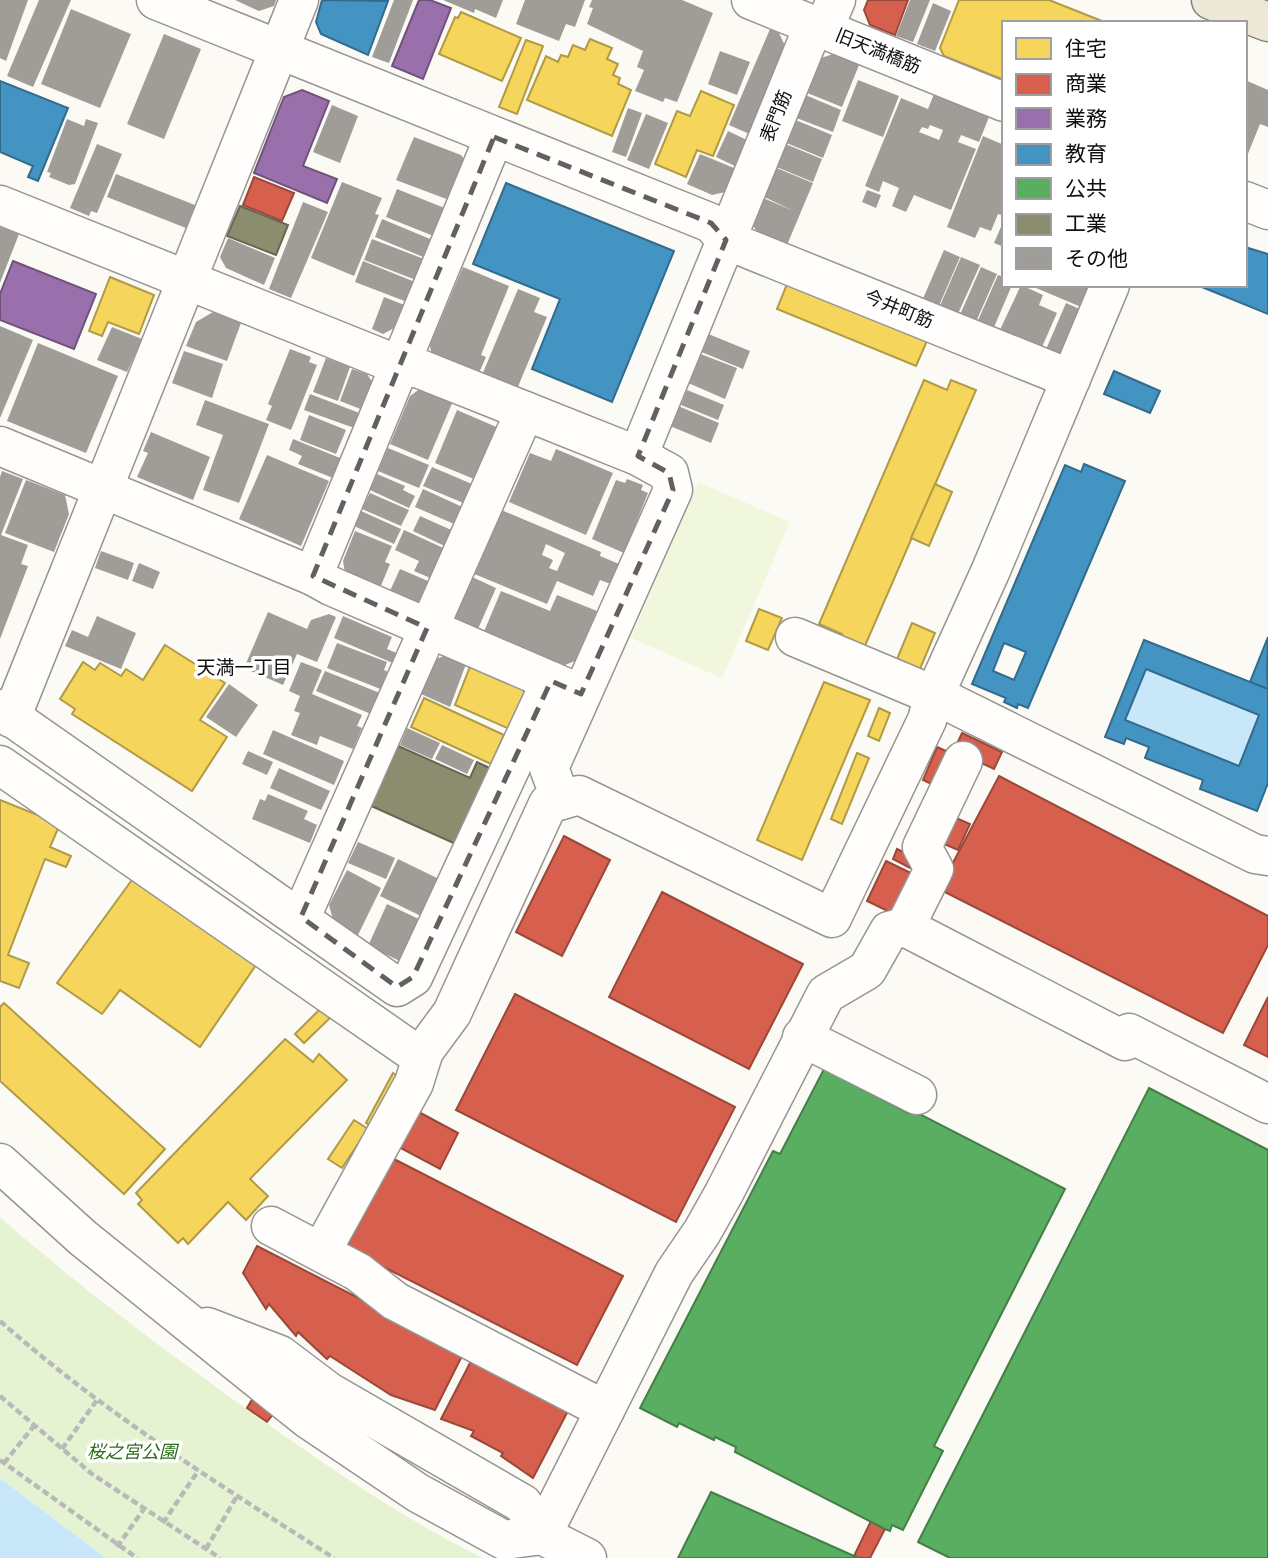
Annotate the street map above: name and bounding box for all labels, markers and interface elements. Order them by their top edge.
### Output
legend [1002,21,1247,287]
street label: 旧天満橋筋 [832,22,925,78]
text: 住宅 [1065,34,1107,62]
text: 商業 [1065,69,1107,97]
street label: 表門筋 [754,86,796,145]
text: 業務 [1065,104,1107,132]
text: 教育 [1065,139,1107,167]
text: 公共 [1065,174,1107,202]
text: 工業 [1065,209,1107,237]
text: その他 [1065,244,1128,272]
street label: 今井町筋 [862,283,937,333]
district label: 天満一丁目 [196,654,292,680]
park label: 桜之宮公園 [87,1439,180,1463]

